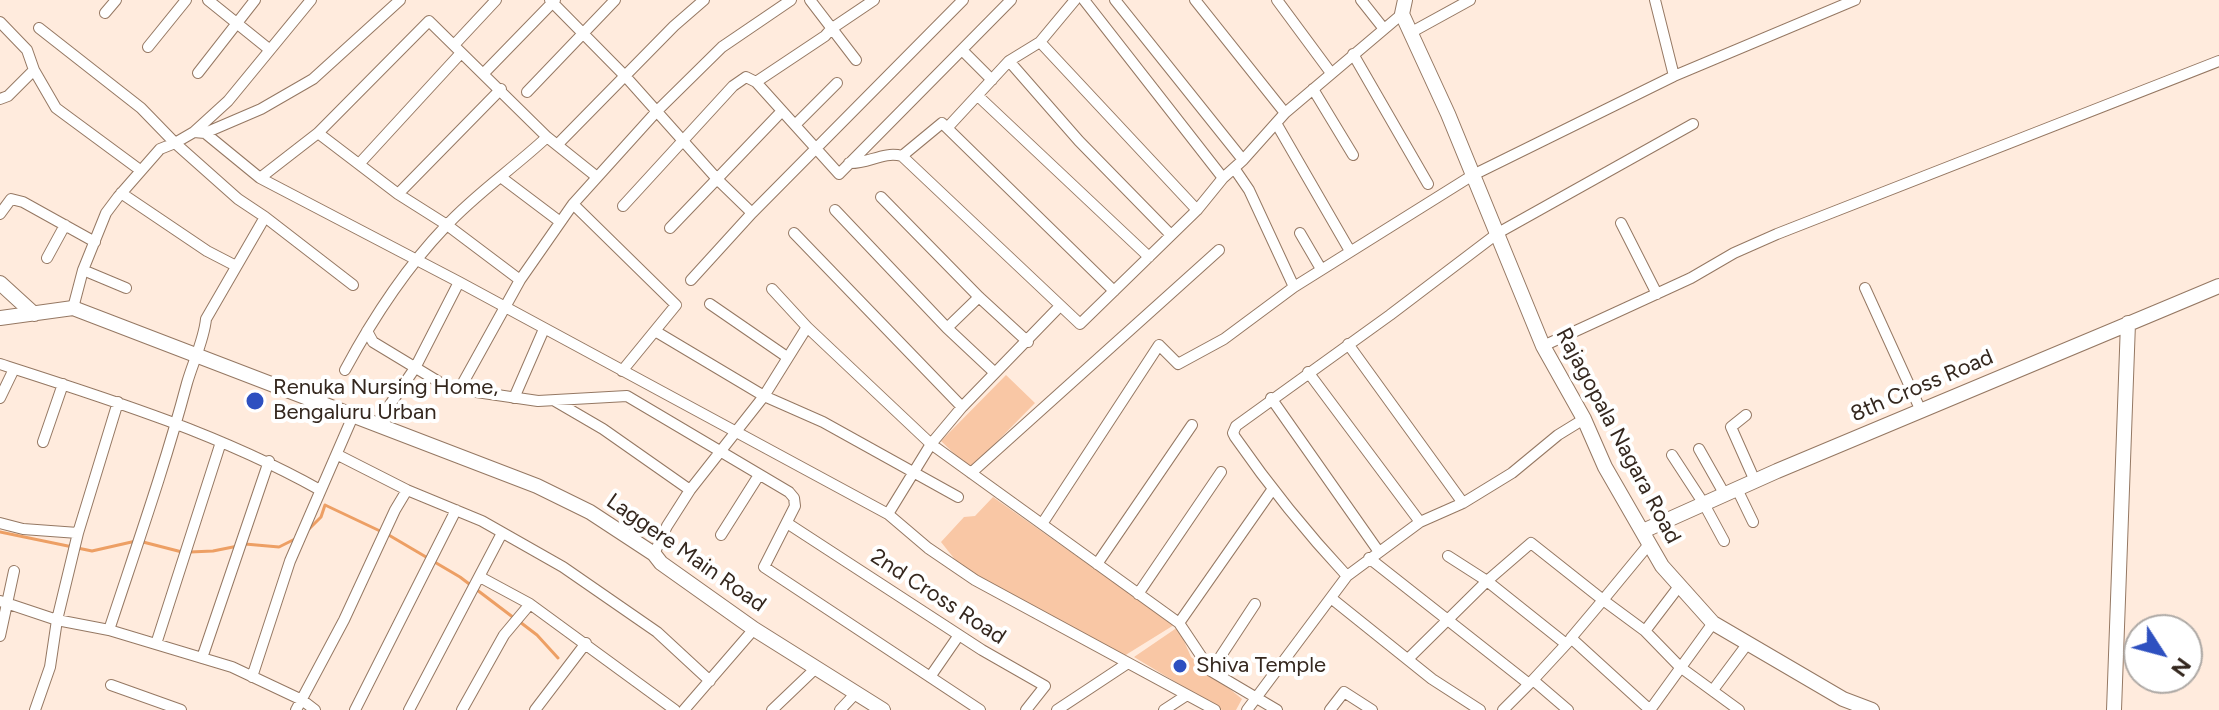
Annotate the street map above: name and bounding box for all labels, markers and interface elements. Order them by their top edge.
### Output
street label: Rajagopala Nagara Road [1550,324,1686,548]
street label: 8th Cross Road [1847,344,1997,428]
place label: Renuka Nursing Home, Bengaluru Urban [273,375,498,426]
marker: Renuka Nursing Home, Bengaluru Urban [244,390,266,412]
street label: Laggere Main Road [601,488,771,618]
street label: 2nd Cross Road [866,544,1010,650]
north arrow [2123,614,2203,694]
text: N [2165,652,2197,682]
place label: Shiva Temple [1196,653,1326,679]
marker: Shiva Temple [1171,657,1189,675]

